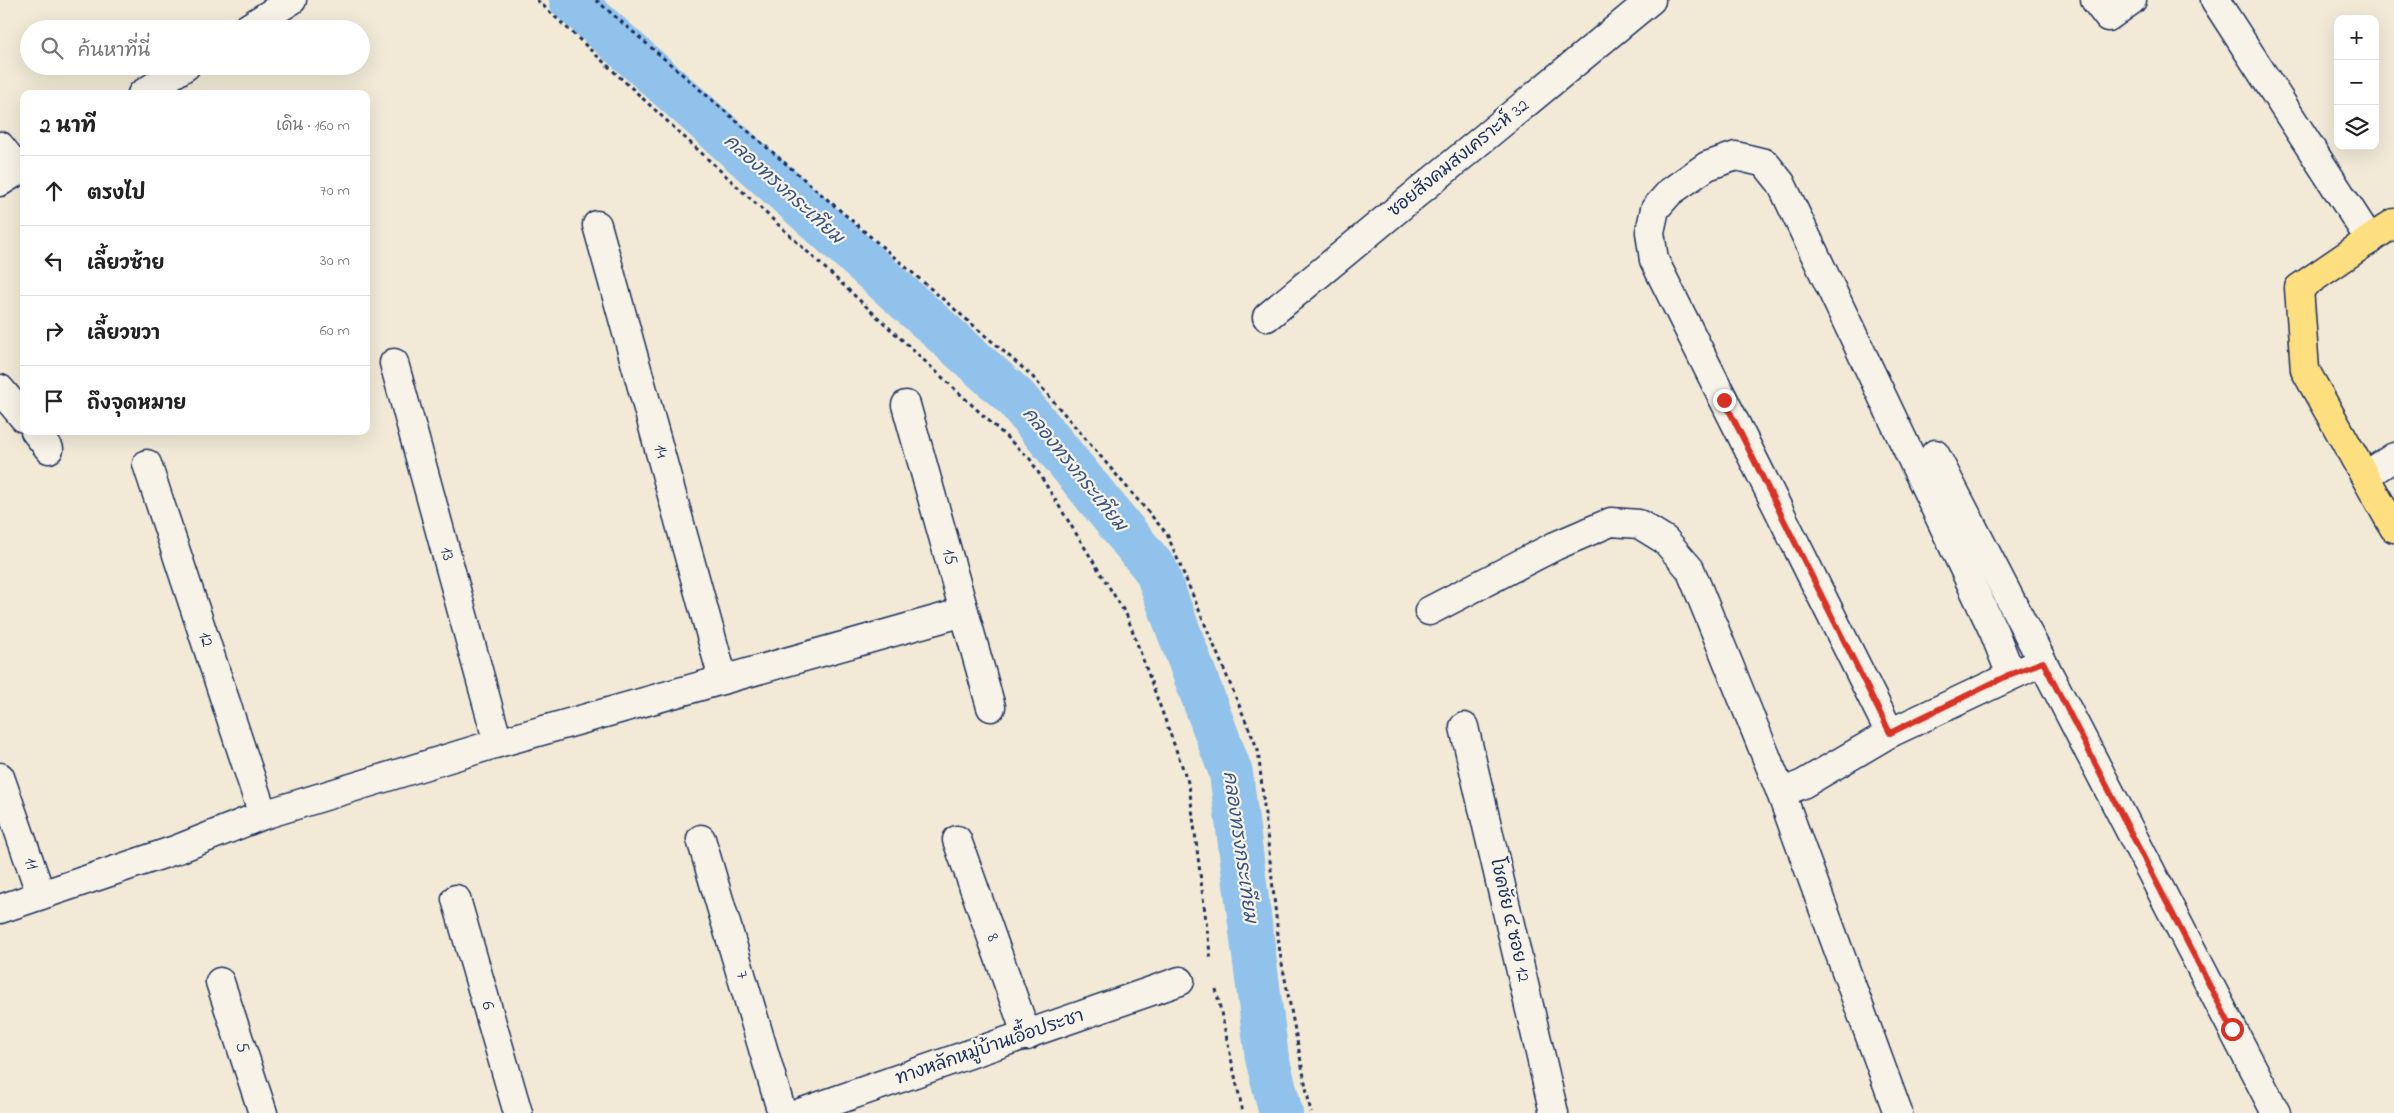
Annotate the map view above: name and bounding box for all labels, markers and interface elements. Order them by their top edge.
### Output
map controls [2334,15,2379,150]
button: + [2334,15,2379,60]
search box [20,20,370,75]
icon: search [38,34,66,62]
text: ค้นหาที่นี่ [78,38,150,65]
button: − [2334,60,2379,105]
street label: ซอยสังคมสงเคราะห์ 32 [1381,92,1535,224]
button: layers [2334,105,2379,150]
text: 2 นาที [40,112,96,142]
text: เดิน · 160 m [276,114,350,138]
water label: คลองทรงกระเทียม [717,129,850,252]
icon: ahead [40,177,68,205]
text: 70 m [320,179,350,203]
text: ตรงไป [87,181,145,208]
icon: left [40,247,68,275]
text: 30 m [320,249,350,273]
text: เลี้ยวซ้าย [87,251,164,278]
icon: right [40,317,68,345]
text: 60 m [320,319,350,343]
text: เลี้ยวขวา [87,321,160,348]
icon: arrive [40,387,68,415]
route end [1713,389,1736,412]
text: ถึงจุดหมาย [87,391,186,418]
water label: คลองทรงกระเทียม [1015,402,1134,539]
street label: 14 [646,442,674,462]
street label: 13 [432,544,461,564]
street label: 15 [934,546,963,568]
street label: 12 [190,629,220,651]
water label: คลองทรงกระเทียม [1215,769,1263,926]
street label: 11 [16,854,44,874]
street label: โชคชัย ๔ ซอย 12 [1482,855,1538,984]
street label: 8 [979,930,1005,946]
street label: 7 [728,968,755,983]
street label: 6 [473,998,500,1013]
street label: ทางหลักหมู่บ้านเอื้อประชา [890,998,1088,1092]
route start [2221,1018,2244,1041]
street label: 5 [228,1039,255,1057]

